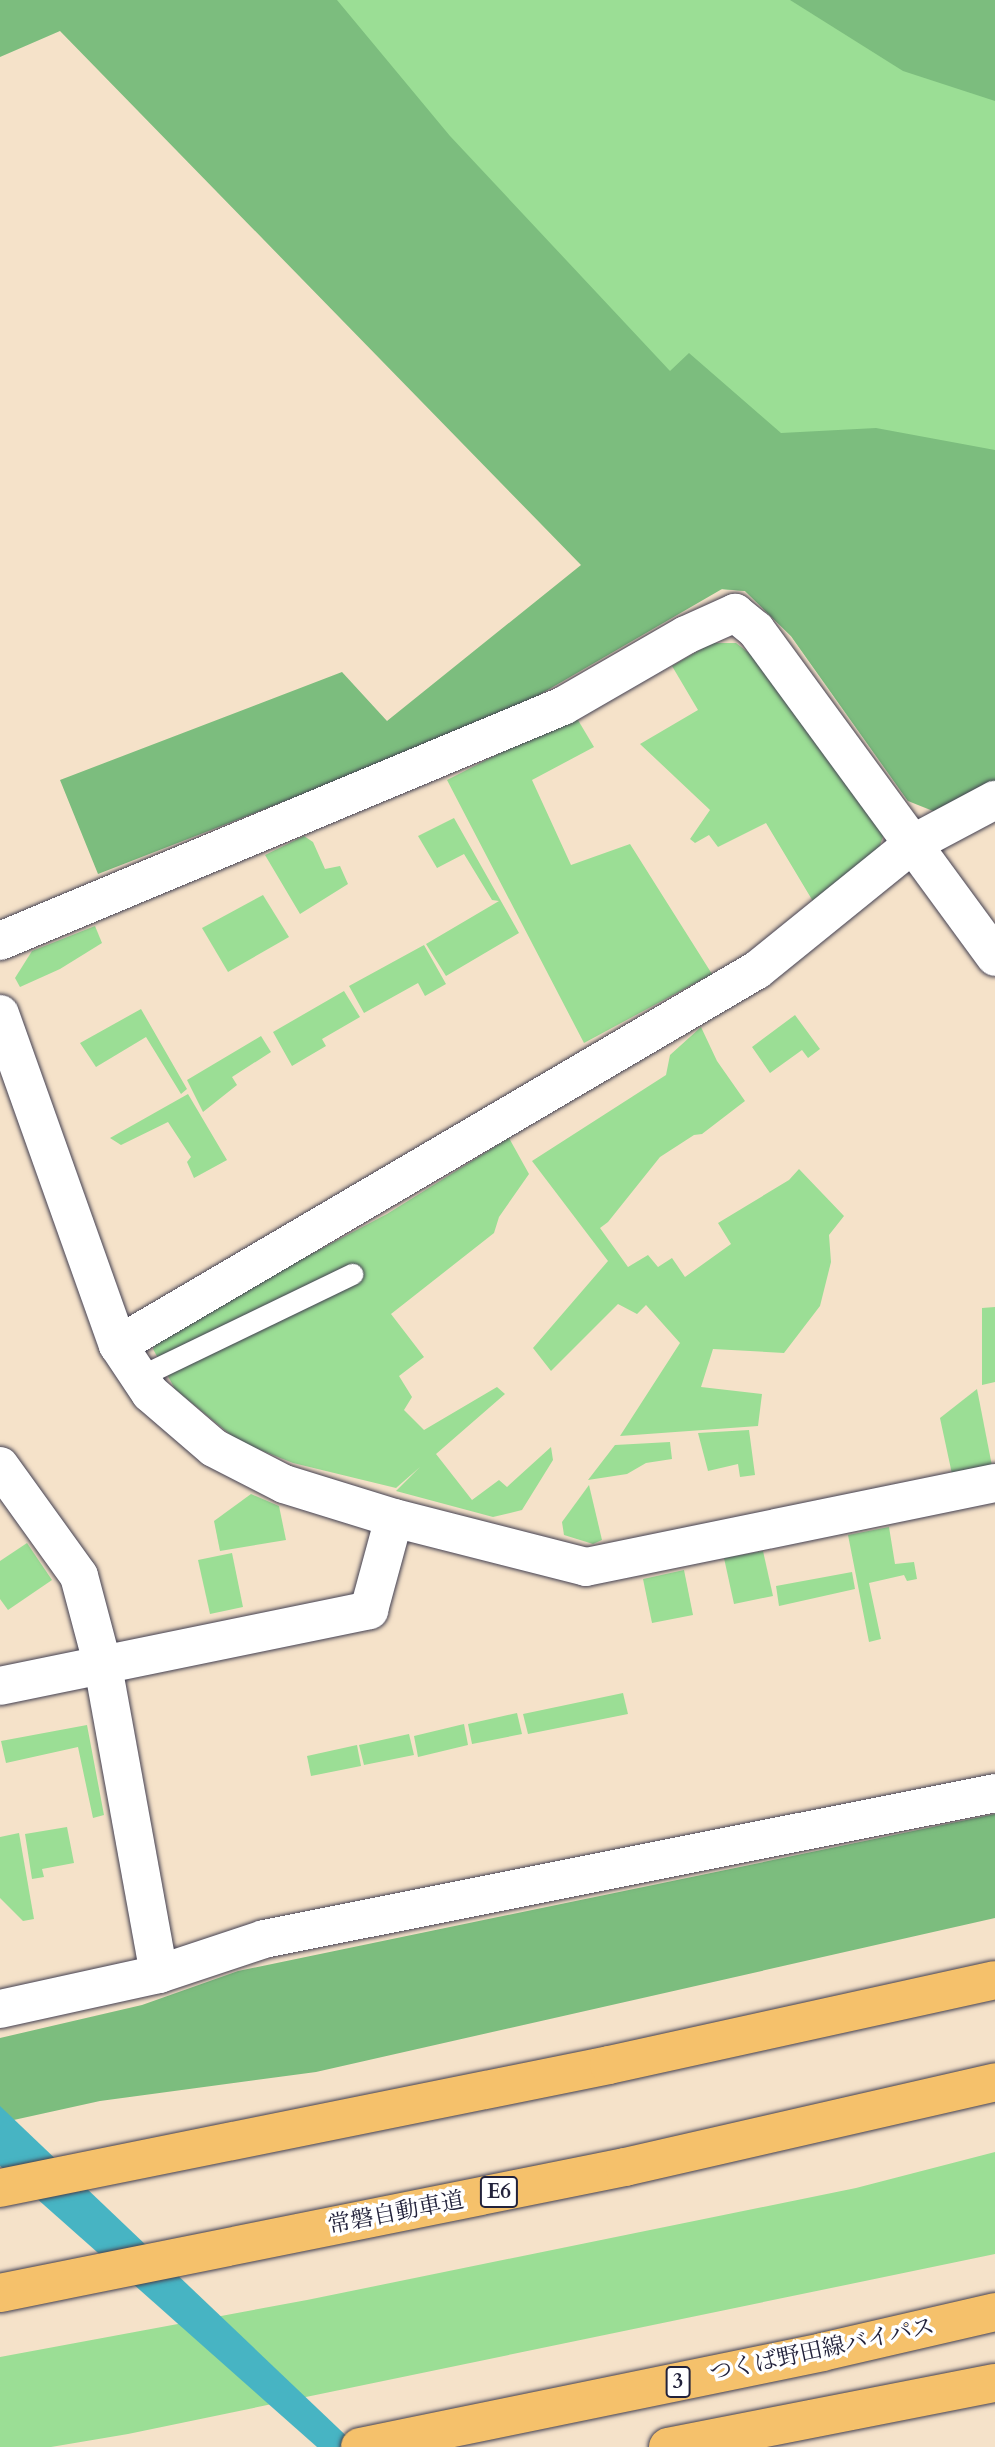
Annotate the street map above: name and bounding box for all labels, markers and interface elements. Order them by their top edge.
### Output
road number: E6 [480,2174,518,2210]
street label: 常磐自動車道 [326,2186,466,2240]
street label: つくば野田線バイパス [707,2313,937,2387]
road number: 3 [664,2364,692,2400]

